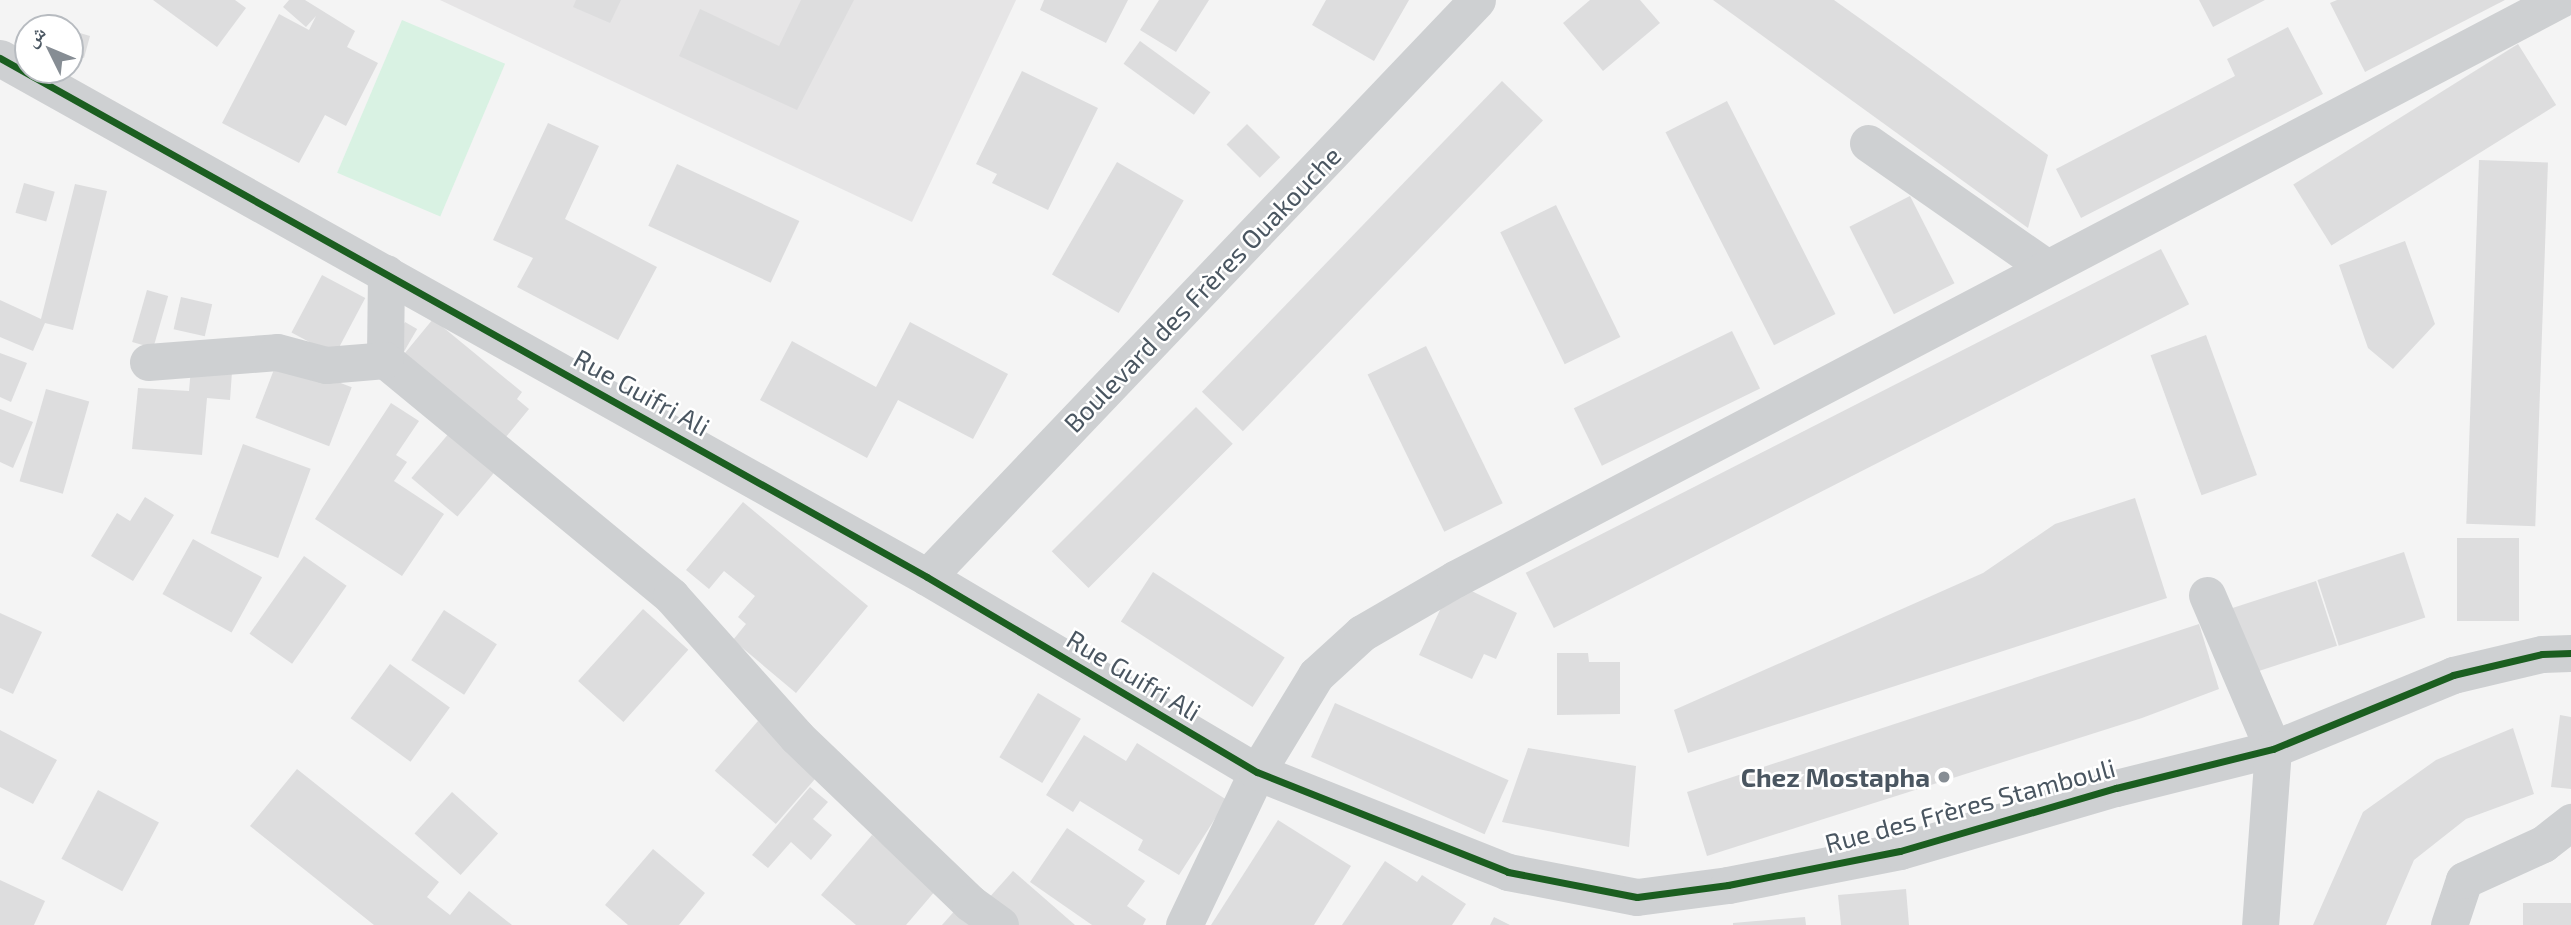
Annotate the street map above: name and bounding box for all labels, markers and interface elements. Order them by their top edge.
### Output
north arrow [14,14,84,84]
text: ش [19,20,50,51]
street label: Boulevard des Frères Ouakouche [1057,140,1347,438]
street label: Rue Guifri Ali [568,342,716,442]
street label: Rue Guifri Ali [1061,623,1207,727]
street label: Rue des Frères Stambouli [1821,751,2119,859]
place label: Chez Mostapha [1741,761,1930,793]
marker: Chez Mostapha [1936,769,1952,785]

